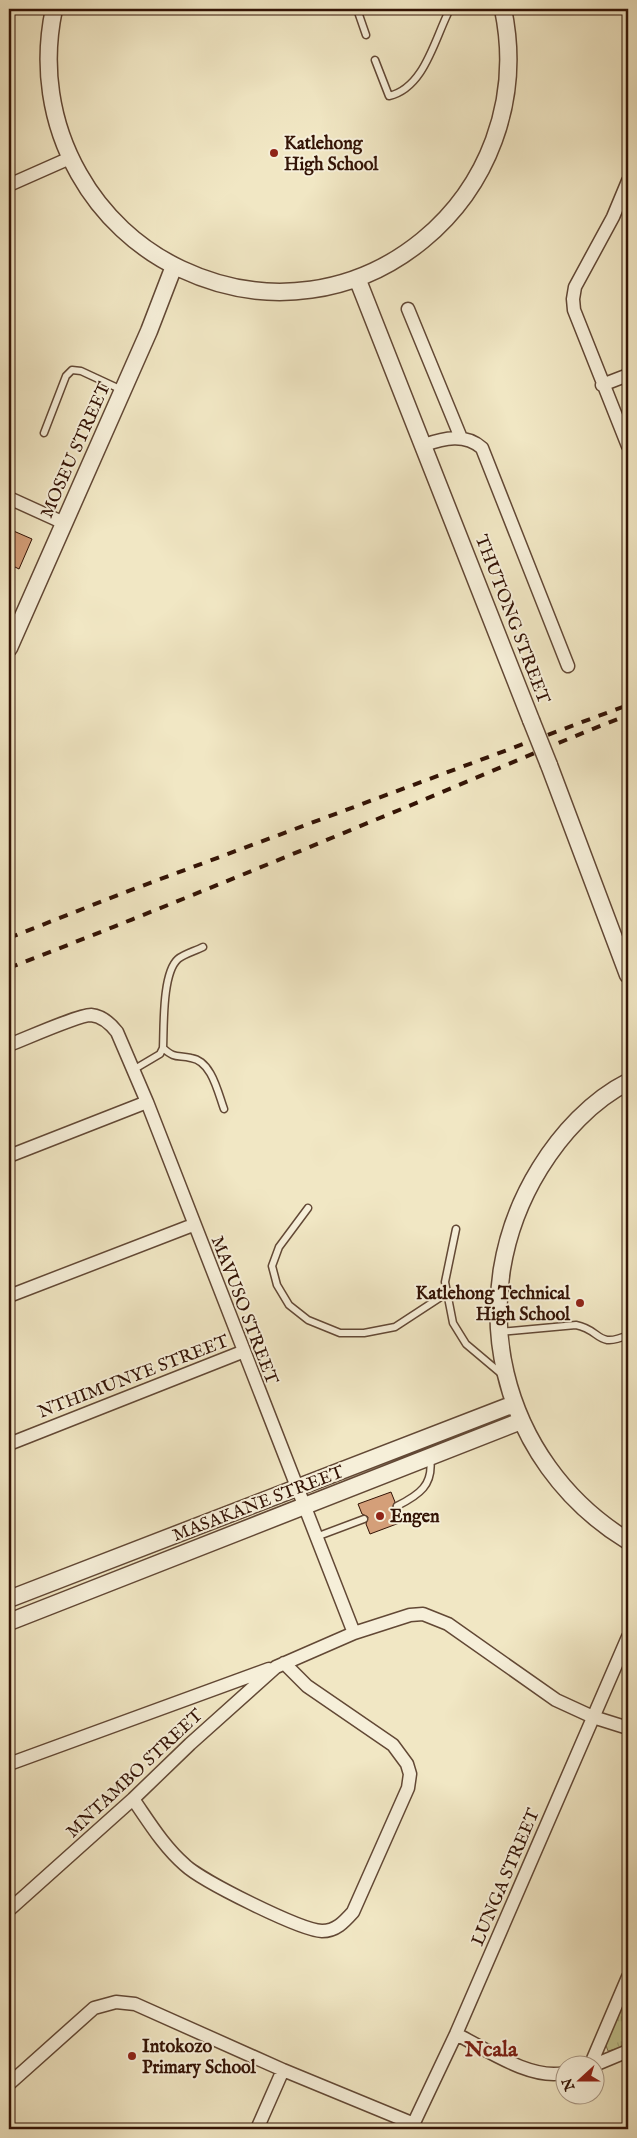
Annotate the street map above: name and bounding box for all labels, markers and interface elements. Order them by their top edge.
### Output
place label: Katlehong High School [284,133,379,177]
marker: Katlehong High School [268,147,280,159]
street label: MOSEU STREET [36,379,117,522]
street label: THUTONG STREET [469,532,554,707]
street label: MAVUSO STREET [205,1233,283,1388]
place label: Katlehong Technical High School [416,1283,571,1327]
marker: Katlehong Technical High School [574,1297,586,1309]
street label: NTHIMUNYE STREET [35,1330,232,1424]
street label: MASAKANE STREET [170,1461,347,1548]
place label: Engen [390,1506,440,1529]
marker: Engen [374,1510,386,1522]
street label: MNTAMBO STREET [62,1705,208,1844]
street label: LUNGA STREET [467,1805,546,1950]
place label: Intokozo Primary School [142,2036,257,2080]
district label: Ncala [464,2036,518,2064]
marker: Intokozo Primary School [126,2050,138,2062]
north arrow [554,2056,604,2106]
text: N [558,2075,580,2094]

